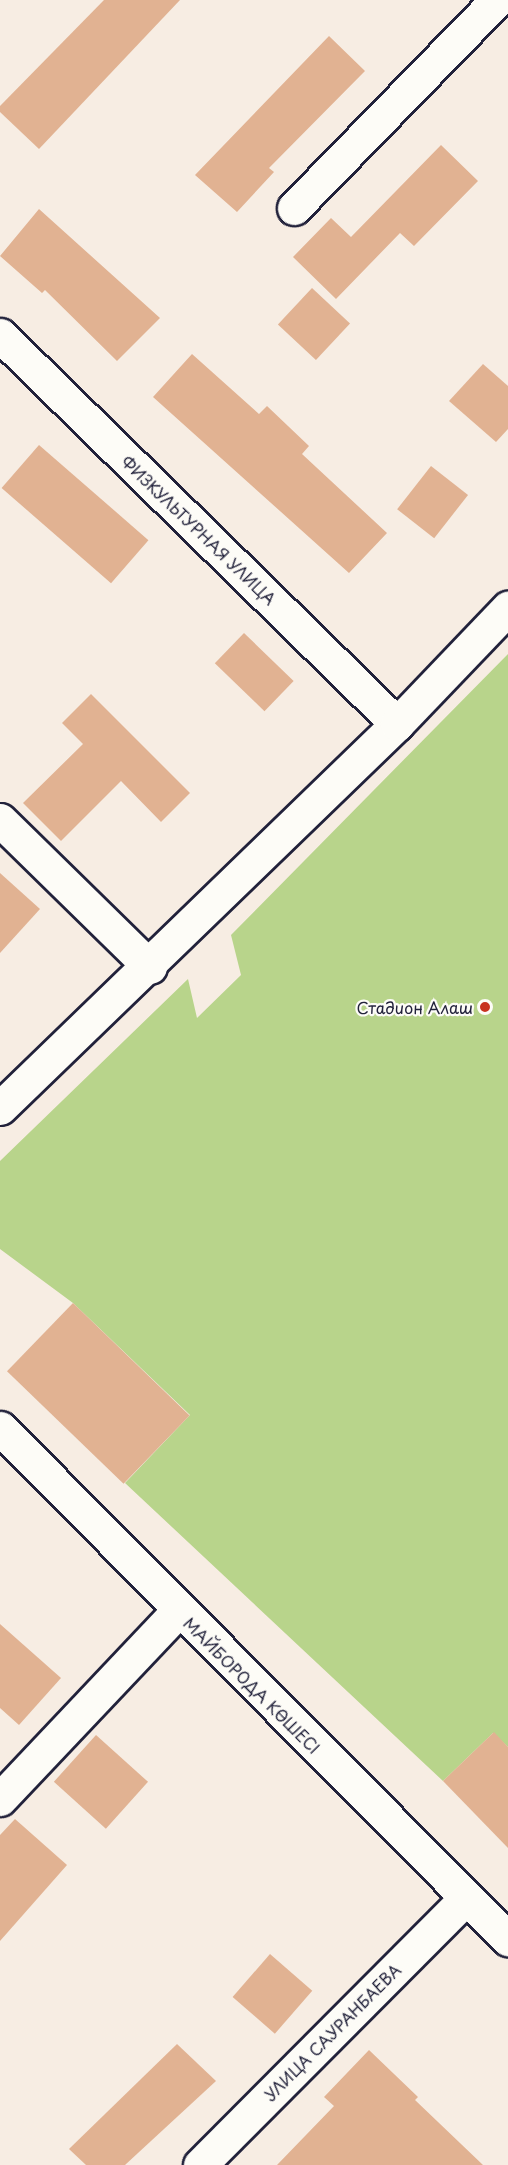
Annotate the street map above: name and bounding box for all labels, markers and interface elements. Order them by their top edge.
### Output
street label: ФИЗКУЛЬТУРНАЯ УЛИЦА [118,451,280,609]
place label: Стадион Алаш [356,997,473,1017]
marker: Стадион Алаш [478,1000,492,1014]
street label: МАЙБОРОДА КӨШЕСІ [180,1613,324,1757]
street label: УЛИЦА САУРАНБАЕВА [259,1959,405,2105]

